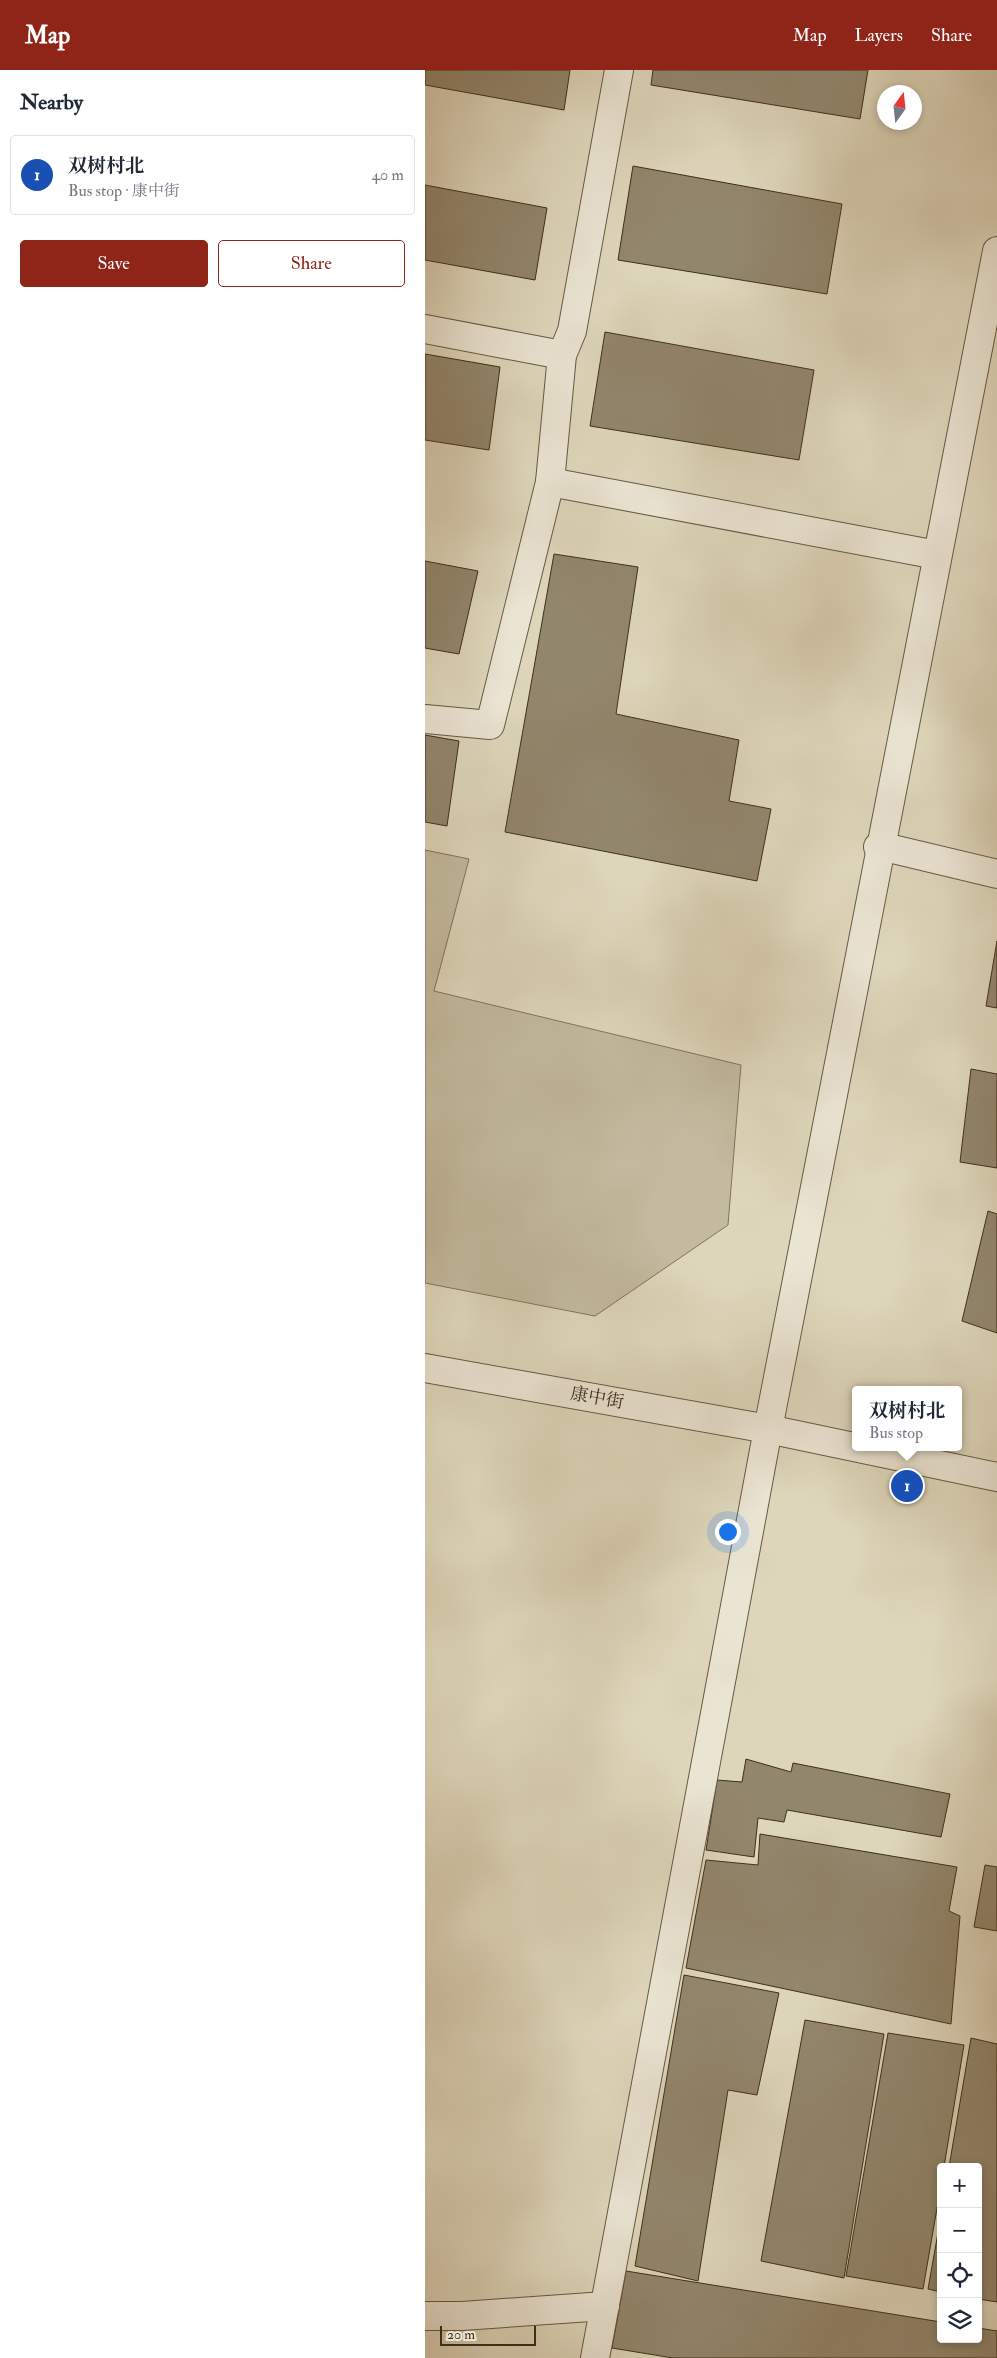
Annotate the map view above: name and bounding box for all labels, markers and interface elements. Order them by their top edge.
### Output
text: Map [25,20,70,51]
text: Map [793,24,827,47]
text: Layers [855,24,903,47]
text: Share [931,24,972,47]
north arrow [877,85,922,130]
text: Nearby [20,89,83,116]
text: 双树村北 [68,154,144,178]
text: 1 [34,165,40,185]
text: 40 m [371,165,404,185]
text: Bus stop · 康中街 [68,181,180,201]
button: Save [20,240,208,287]
button: Share [218,240,405,287]
street label: 康中街 [568,1382,626,1414]
popup [852,1386,962,1451]
text: 双树村北 [869,1399,945,1423]
text: Bus stop [869,1423,923,1443]
pin: 1 [891,1467,923,1505]
your location [715,1519,741,1545]
map controls [937,2163,982,2343]
button: + [937,2163,982,2208]
button: − [937,2208,982,2253]
button: locate [937,2253,982,2298]
button: layers [937,2298,982,2343]
scale bar [440,2323,536,2346]
text: 20 m [447,2326,475,2343]

